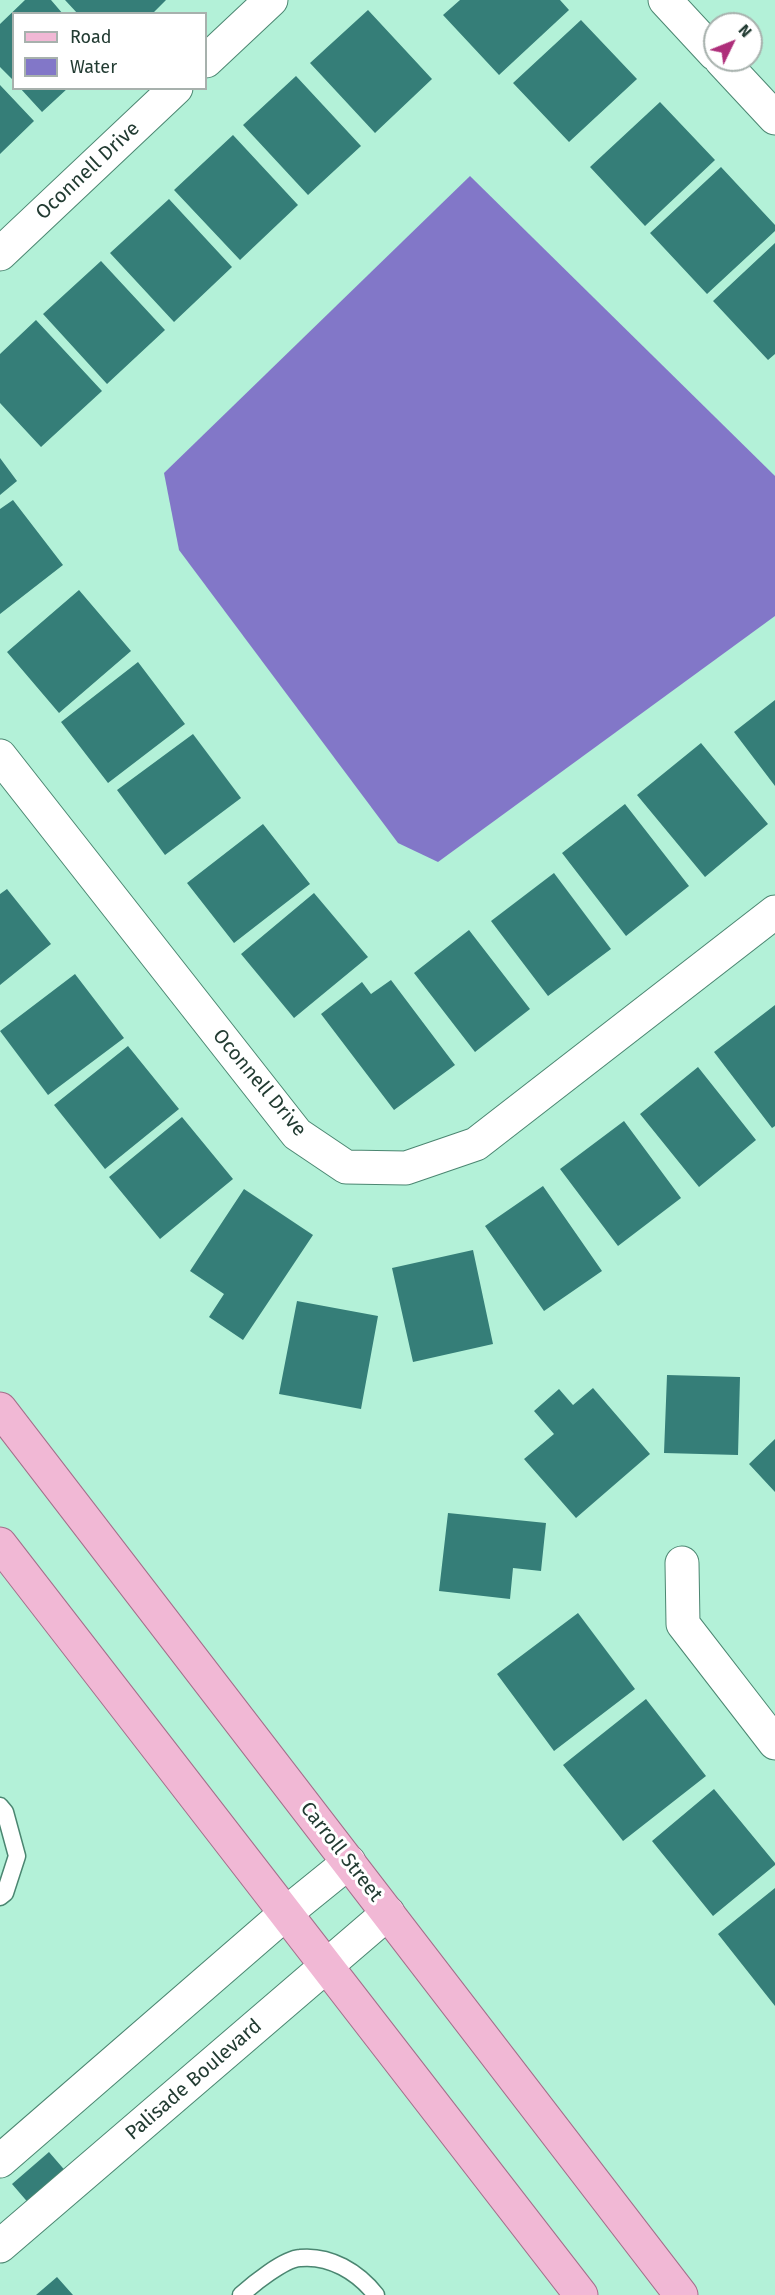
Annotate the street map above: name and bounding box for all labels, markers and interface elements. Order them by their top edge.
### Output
legend [12,12,207,90]
north arrow [703,12,763,72]
text: N [734,20,756,41]
text: Road [70,26,112,48]
text: Water [70,56,117,78]
street label: Oconnell Drive [31,117,145,225]
street label: Oconnell Drive [207,1024,311,1142]
street label: Carroll Street [295,1797,387,1907]
street label: Palisade Boulevard [121,2014,267,2146]

